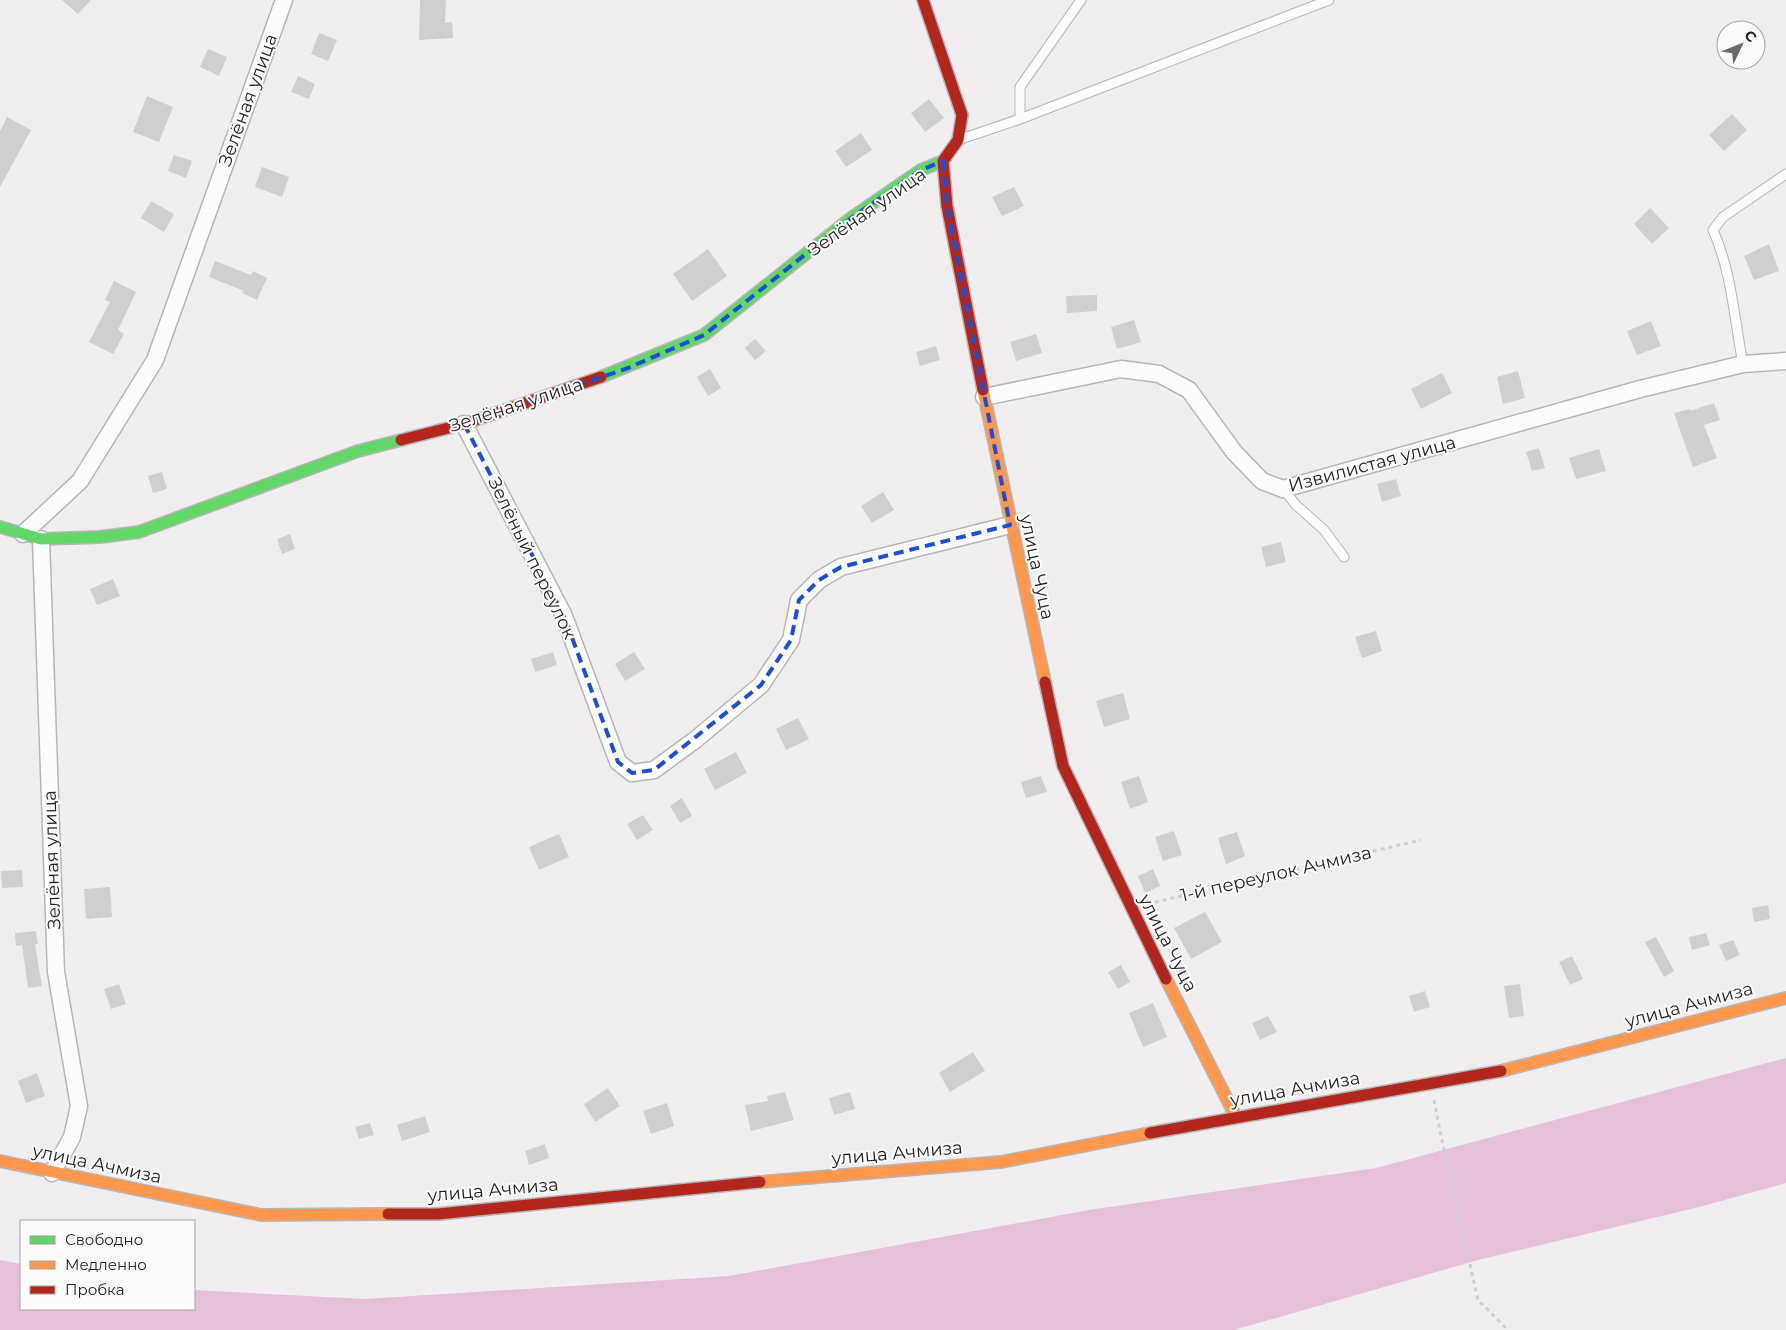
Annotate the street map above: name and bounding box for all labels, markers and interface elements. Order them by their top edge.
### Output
north arrow [1716,20,1766,70]
text: С [1740,26,1761,46]
street label: Зелёная улица [214,31,282,169]
street label: Зелёная улица [804,163,930,261]
street label: Зелёная улица [446,373,586,437]
street label: Извилистая улица [1286,431,1458,497]
street label: Зелёный переулок [483,473,581,643]
street label: улица Чуца [1015,512,1059,621]
street label: Зелёная улица [39,790,65,930]
street label: 1-й переулок Ачмиза [1178,841,1374,907]
street label: улица Чуца [1134,890,1202,996]
street label: улица Ачмиза [1622,977,1755,1033]
street label: улица Ачмиза [1227,1067,1362,1111]
street label: улица Ачмиза [829,1136,964,1170]
street label: улица Ачмиза [29,1139,164,1188]
street label: улица Ачмиза [425,1173,560,1207]
legend [20,1220,195,1310]
text: Свободно [65,1230,143,1249]
text: Медленно [65,1255,147,1274]
text: Пробка [65,1280,124,1299]

